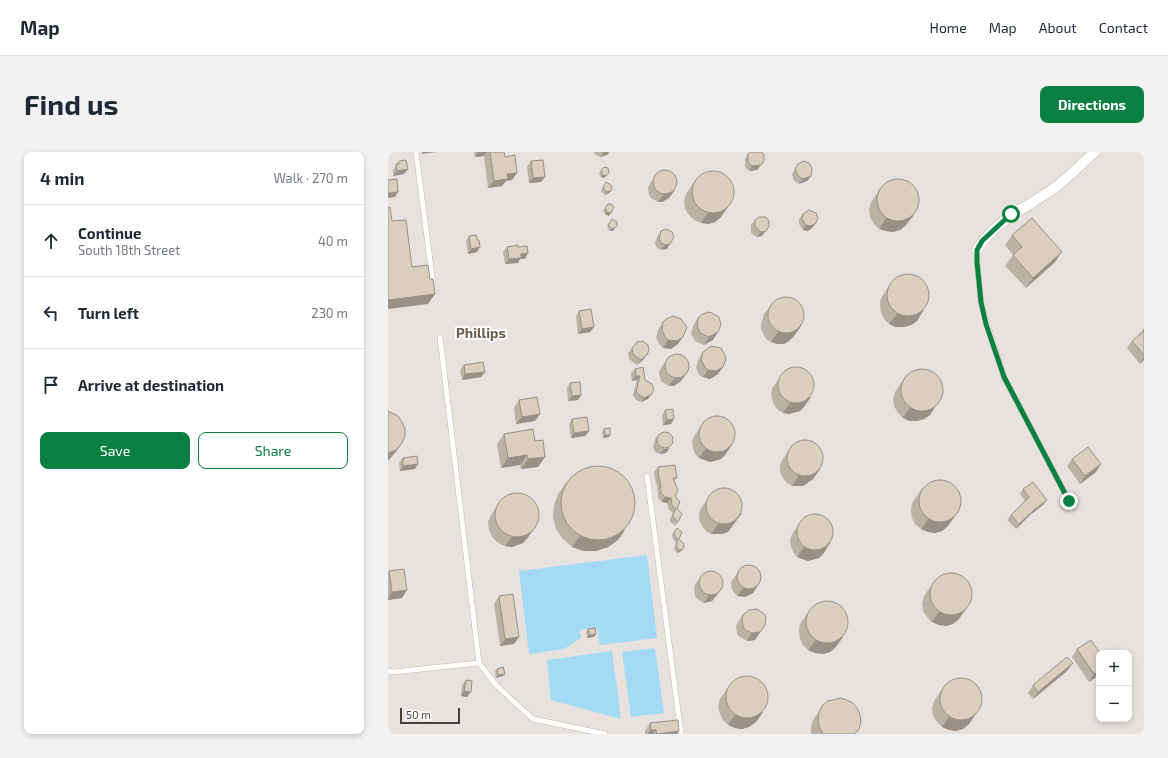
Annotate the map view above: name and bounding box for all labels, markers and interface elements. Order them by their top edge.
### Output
text: Map [20,16,60,39]
text: Home [930,19,967,36]
text: Map [989,19,1017,36]
text: About [1039,19,1077,36]
text: Contact [1099,19,1148,36]
button: Directions [1040,86,1144,123]
text: Find us [24,87,118,121]
text: 4 min [40,168,84,188]
text: Walk · 270 m [273,170,348,186]
route start [1002,205,1020,223]
text: Continue [78,224,141,242]
icon: ahead [40,230,62,252]
text: 40 m [318,233,348,249]
text: South 18th Street [78,242,180,258]
icon: left [40,302,62,324]
text: Turn left [78,304,139,322]
text: 230 m [311,305,348,321]
district label: Phillips [456,324,506,341]
icon: arrive [40,374,62,396]
text: Arrive at destination [78,376,224,394]
button: Save [40,432,190,469]
button: Share [198,432,348,469]
route end [1060,492,1078,510]
map controls [1096,650,1132,722]
button: + [1096,650,1132,686]
button: − [1096,686,1132,722]
scale bar [400,706,460,725]
text: 50 m [406,708,431,721]

